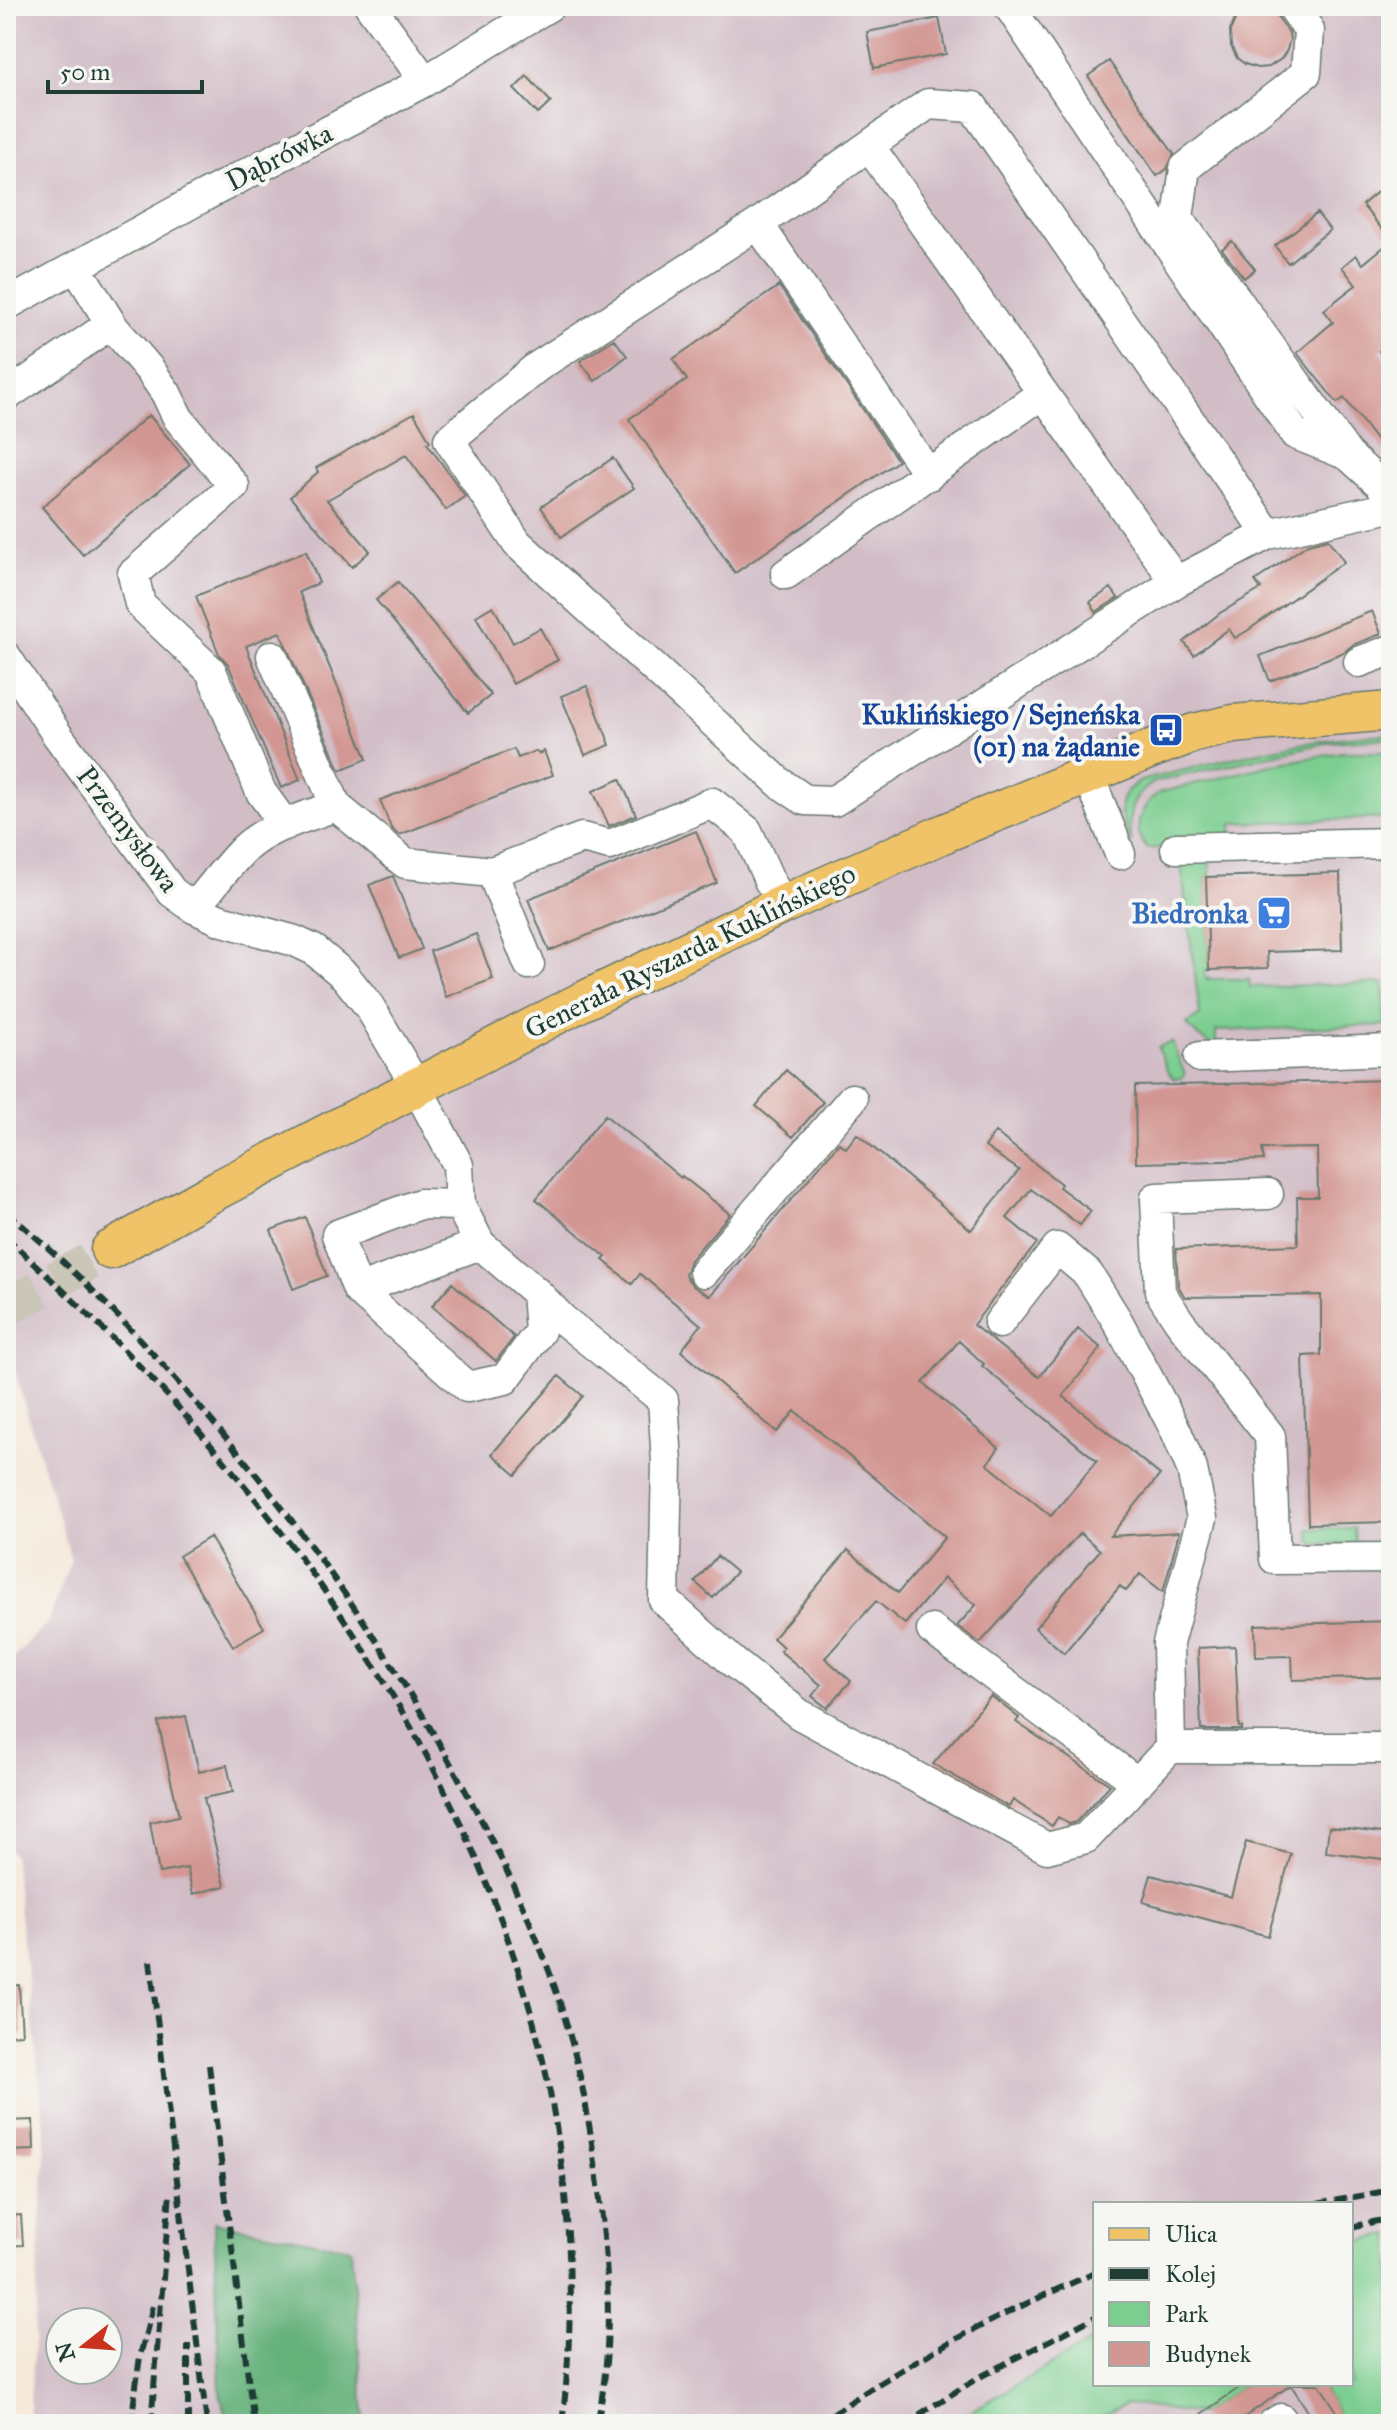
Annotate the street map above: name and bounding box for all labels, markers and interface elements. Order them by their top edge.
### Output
scale bar [48,44,202,94]
text: 50 m [60,57,110,87]
street label: Dąbrówka [220,115,338,199]
place label: Kuklińskiego / Sejneńska (01) na żądanie [861,697,1141,764]
bus stop icon: Kuklińskiego / Sejneńska (01) na żądanie [1147,711,1185,749]
street label: Przemysłowa [69,759,187,899]
street label: Generała Ryszarda Kuklińskiego [519,856,861,1046]
supermarket icon: Biedronka [1255,894,1293,932]
place label: Biedronka [1132,896,1249,931]
legend [1093,2202,1353,2386]
text: Ulica [1165,2219,1218,2249]
text: Kolej [1165,2259,1216,2289]
text: Park [1165,2299,1209,2329]
north arrow [44,2306,124,2386]
text: N [50,2339,81,2365]
text: Budynek [1165,2339,1252,2369]

